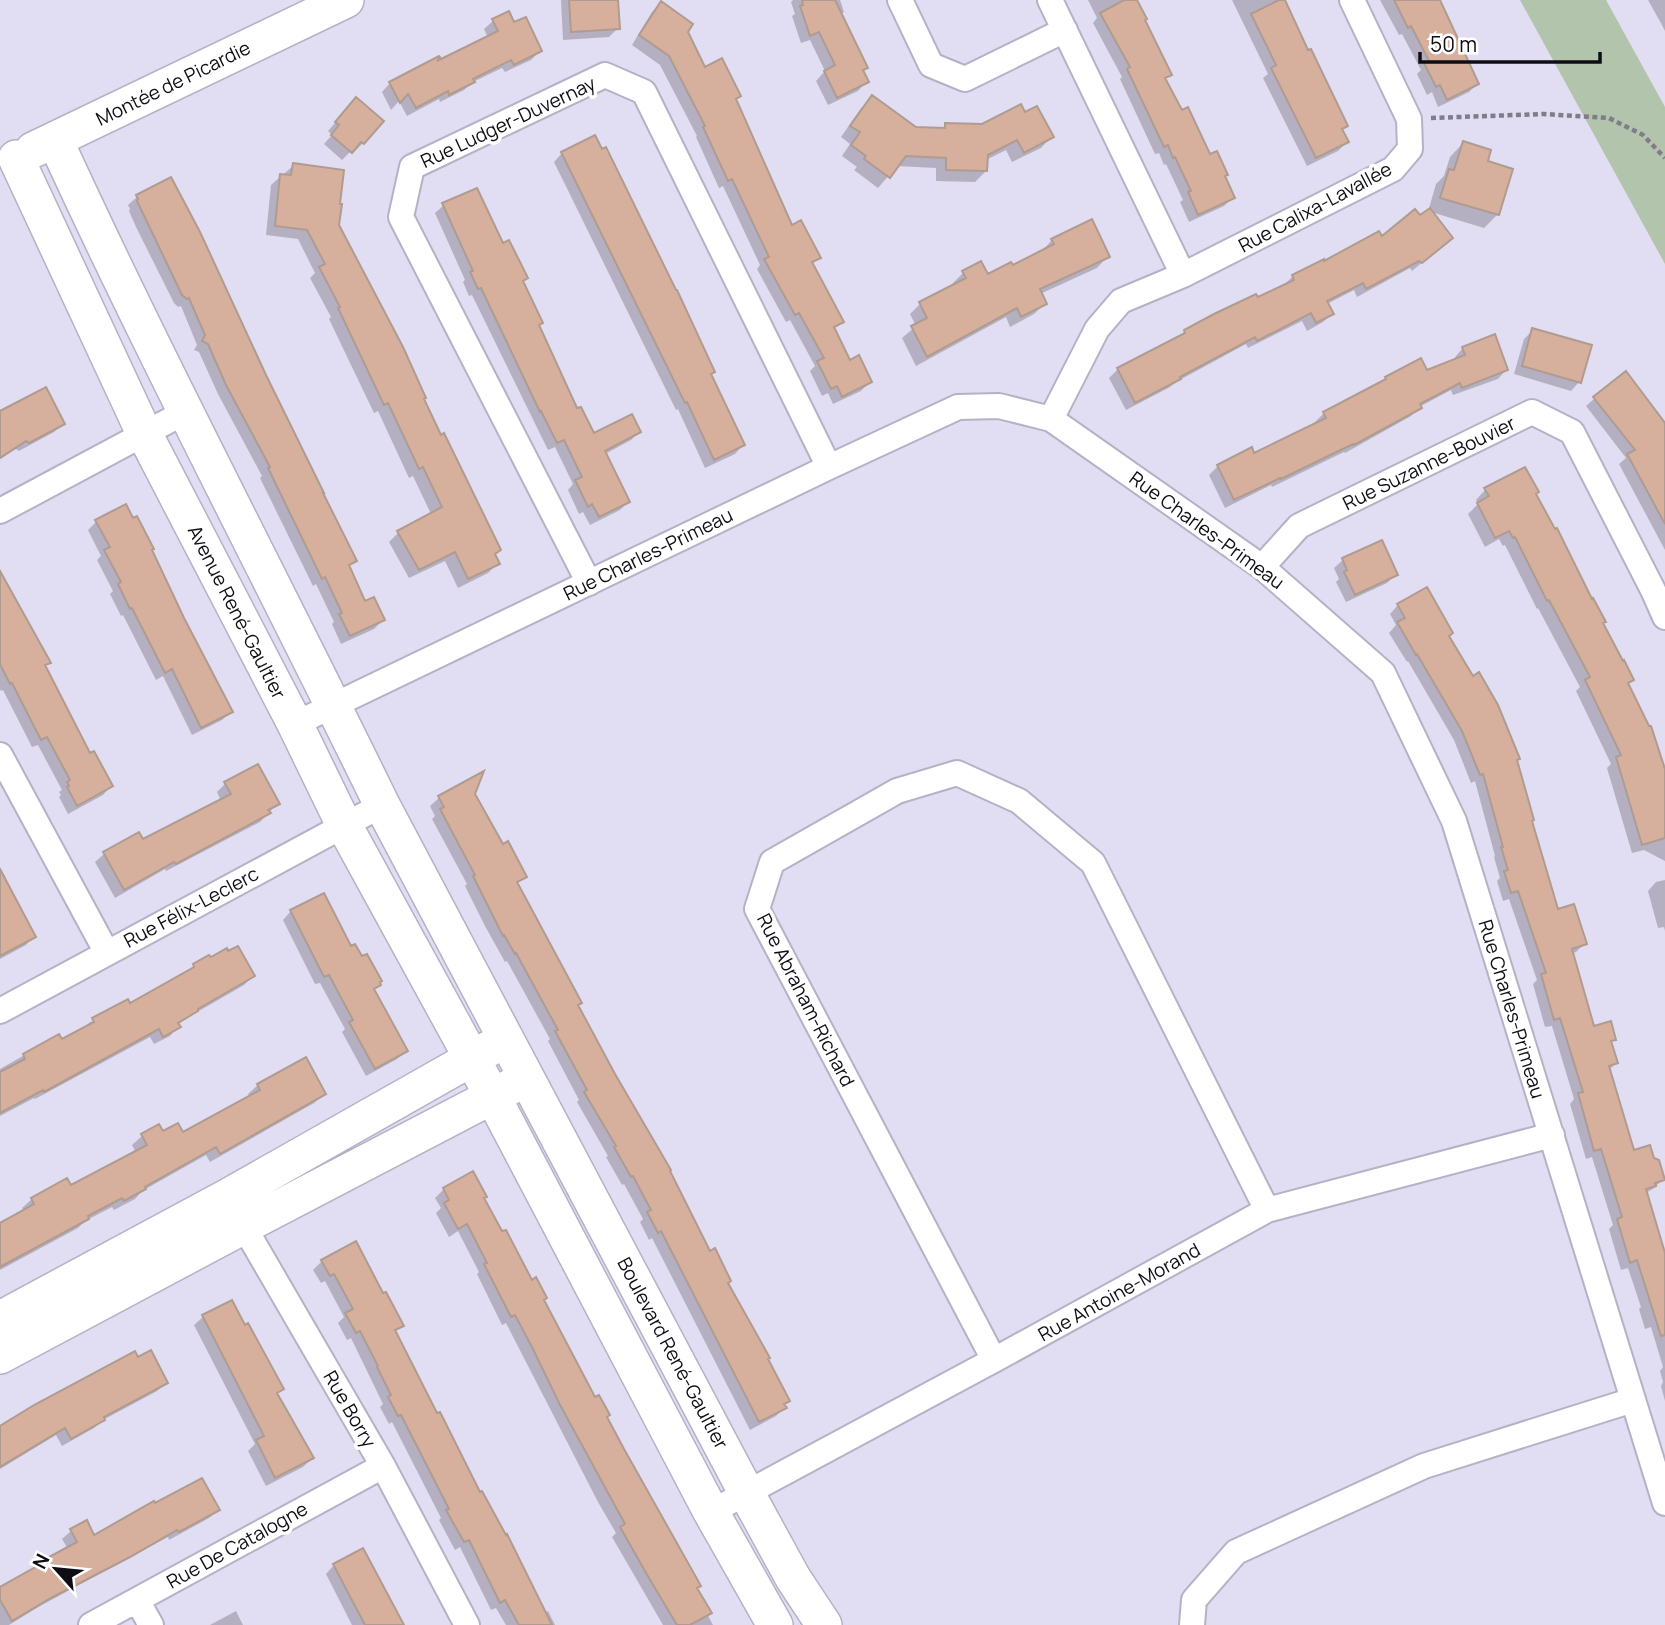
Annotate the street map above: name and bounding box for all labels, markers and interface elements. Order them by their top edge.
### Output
scale bar [1420,21,1600,65]
text: 50 m [1430,30,1477,58]
street label: Montée de Picardie [92,34,254,132]
street label: Rue Ludger-Duvernay [416,70,600,174]
street label: Rue Calixa-Lavallée [1234,156,1396,258]
street label: Rue Suzanne-Bouvier [1338,410,1520,516]
street label: Rue Charles-Primeau [1124,465,1290,595]
street label: Rue Charles-Primeau [559,502,737,606]
street label: Avenue René-Gaultier [182,521,292,703]
street label: Rue Félix-Leclerc [119,861,263,953]
street label: Rue Abraham-Richard [751,909,861,1091]
street label: Rue Charles-Primeau [1472,916,1552,1102]
street label: Rue Antoine-Morand [1033,1237,1205,1347]
street label: Boulevard René-Gaultier [611,1253,735,1453]
street label: Rue Borry [318,1366,382,1452]
street label: Rue De Catalogne [162,1495,312,1595]
north arrow [21,1534,91,1604]
text: N [26,1549,56,1573]

